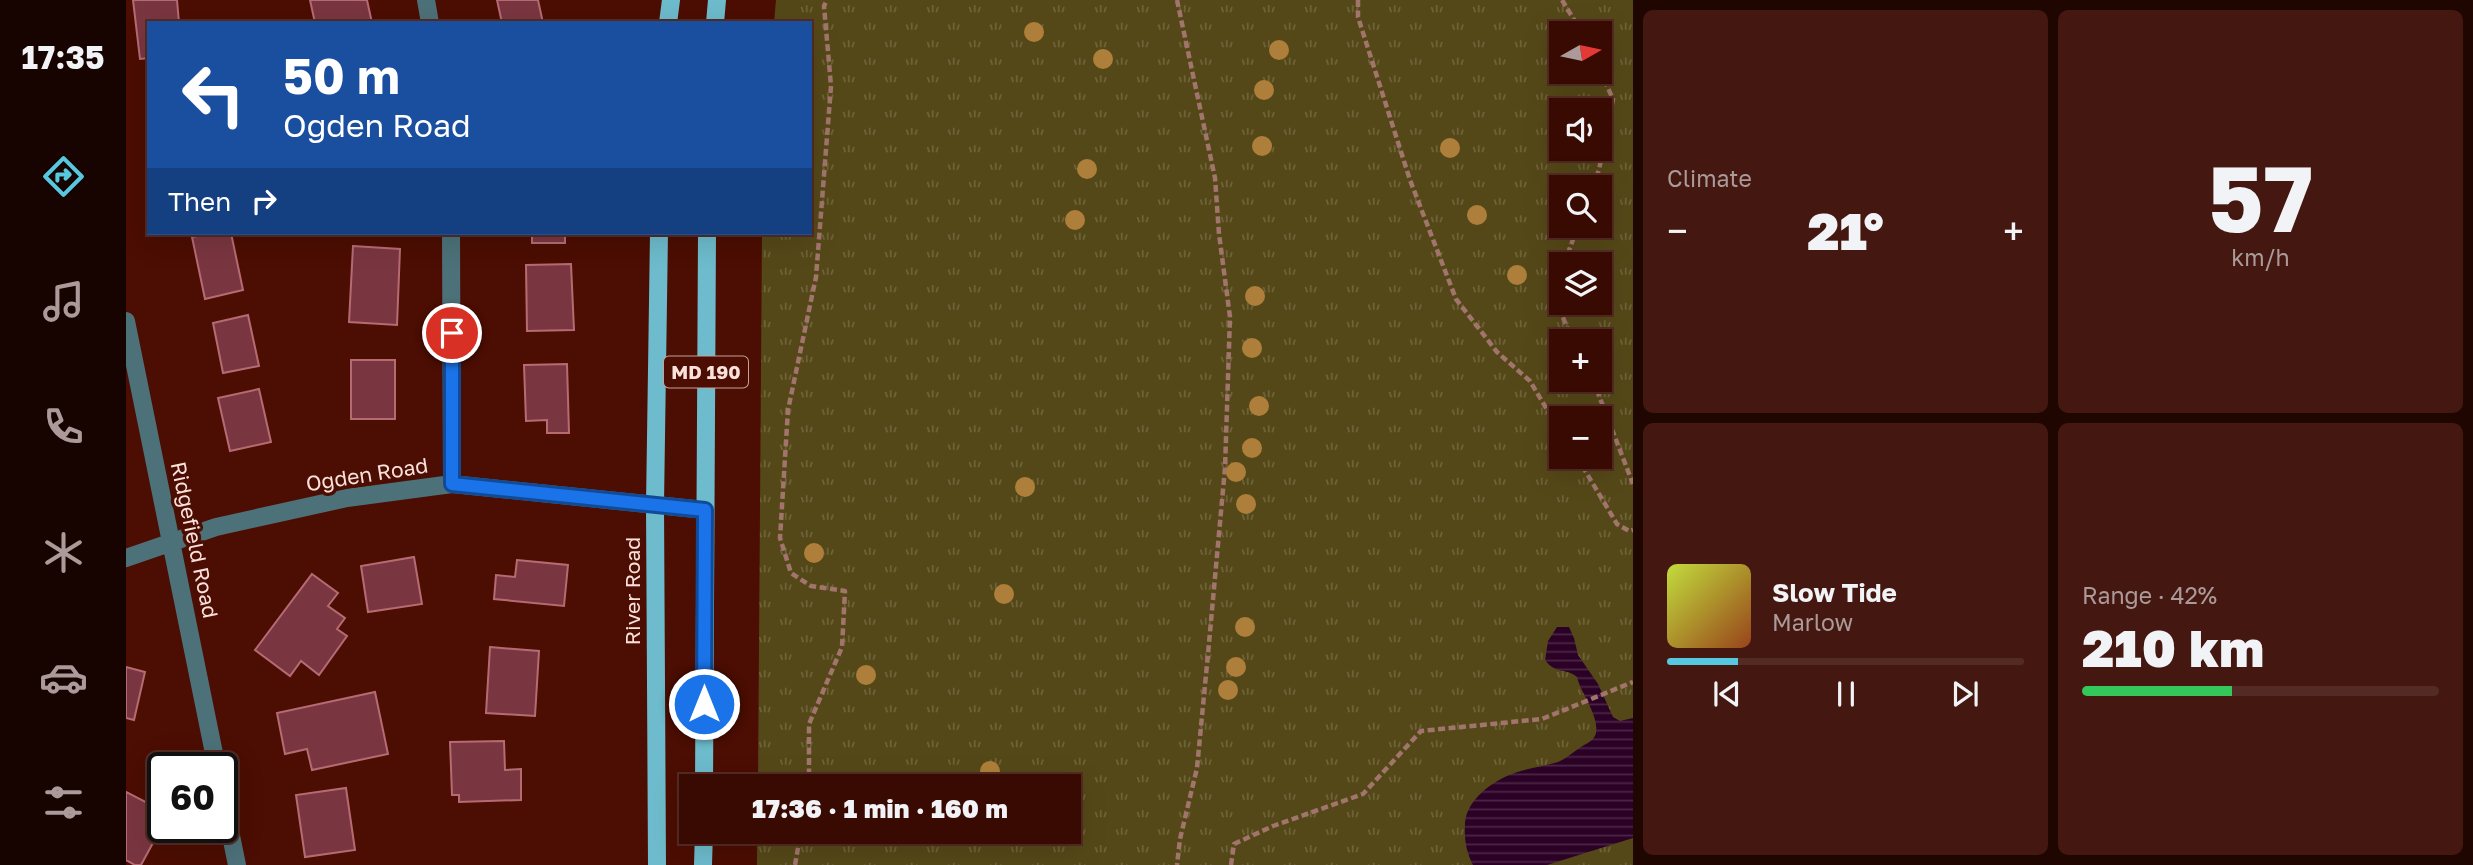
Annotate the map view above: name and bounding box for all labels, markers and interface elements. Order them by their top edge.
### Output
north arrow [1549,21,1612,84]
map controls [1549,21,1612,469]
text: 17:35 [21,38,105,76]
text: 50 m [283,46,400,105]
icon: left [168,49,259,140]
button: sound [1549,98,1612,161]
text: Ogden Road [283,106,471,144]
text: 57 [2208,143,2313,252]
icon: directions [39,152,88,201]
text: Climate [1667,164,1752,192]
button: search [1549,175,1612,238]
icon: right [245,182,283,220]
text: Then [168,186,231,217]
text: 21° [1807,199,1884,261]
text: − [1667,208,1688,253]
text: + [2003,208,2024,253]
text: km/h [2231,243,2290,271]
button: layers [1549,252,1612,315]
icon: music [39,277,88,326]
pin [422,303,482,363]
icon: arrive [433,314,471,352]
button: + [1549,329,1612,392]
road number: MD 190 [664,356,748,388]
icon: phone [39,402,88,451]
button: − [1549,406,1612,469]
street label: Ogden Road [304,452,430,496]
street label: Ridgefield Road [166,459,224,620]
icon: climate [39,528,88,577]
street label: River Road [619,537,645,645]
text: Slow Tide [1772,577,1897,608]
text: Range · 42% [2082,581,2217,609]
text: Marlow [1772,608,1853,636]
text: 210 km [2082,616,2264,678]
icon: car [39,653,88,702]
position arrow [667,667,741,741]
icon: previous [1708,675,1746,713]
icon: pause [1827,675,1865,713]
icon: next [1946,675,1984,713]
speed limit sign: 60 [147,752,238,843]
icon: filters [39,778,88,827]
text: 17:36 · 1 min · 160 m [752,793,1008,824]

